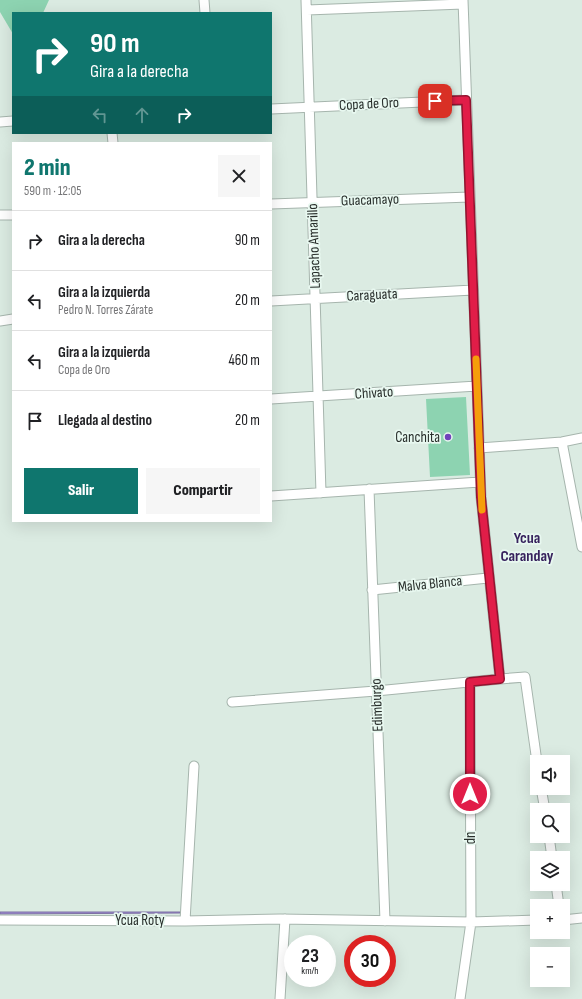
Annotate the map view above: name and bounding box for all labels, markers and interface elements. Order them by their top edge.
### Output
text: 90 m [90,27,140,60]
icon: right [24,28,76,80]
text: Gira a la derecha [90,61,189,82]
pin [418,84,452,118]
icon: arrive [424,90,446,112]
street label: Copa de Oro [339,93,399,115]
icon: left [89,104,111,126]
icon: ahead [131,104,153,126]
icon: right [173,104,195,126]
text: 2 min [24,153,71,182]
button: close [218,155,260,197]
text: 590 m · 12:05 [24,183,81,199]
street label: Guacamayo [341,189,399,211]
street label: Lapacho Amarillo [303,203,325,289]
icon: right [24,230,46,252]
text: Gira a la derecha [58,231,145,250]
text: 90 m [235,231,260,250]
text: Gira a la izquierda [58,283,150,302]
street label: Caraguata [346,284,398,306]
icon: left [24,290,46,312]
text: 20 m [235,291,260,310]
text: Pedro N. Torres Zárate [58,302,153,318]
text: Gira a la izquierda [58,343,150,362]
icon: left [24,350,46,372]
text: 460 m [228,351,260,370]
text: Copa de Oro [58,362,110,378]
street label: Chivato [354,382,394,404]
icon: arrive [24,410,46,432]
text: Llegada al destino [58,411,152,430]
text: 20 m [235,411,260,430]
place label: Canchita [395,428,440,447]
marker: Canchita [443,432,453,442]
button: Salir [24,468,138,514]
button: Compartir [146,468,260,514]
district label: Ycua Caranday [500,529,554,566]
street label: Malva Blanca [397,571,463,597]
street label: Edimburgo [367,678,387,732]
map controls [530,755,570,987]
button: sound [530,755,570,795]
position arrow [449,773,491,815]
button: search [530,803,570,843]
street label: dn [461,832,480,844]
button: layers [530,851,570,891]
button: + [530,899,570,939]
street label: Ycua Roty [115,911,165,930]
speed limit sign: 30 [344,935,396,987]
text: 23 [301,944,319,968]
button: − [530,947,570,987]
text: km/h [301,965,319,977]

